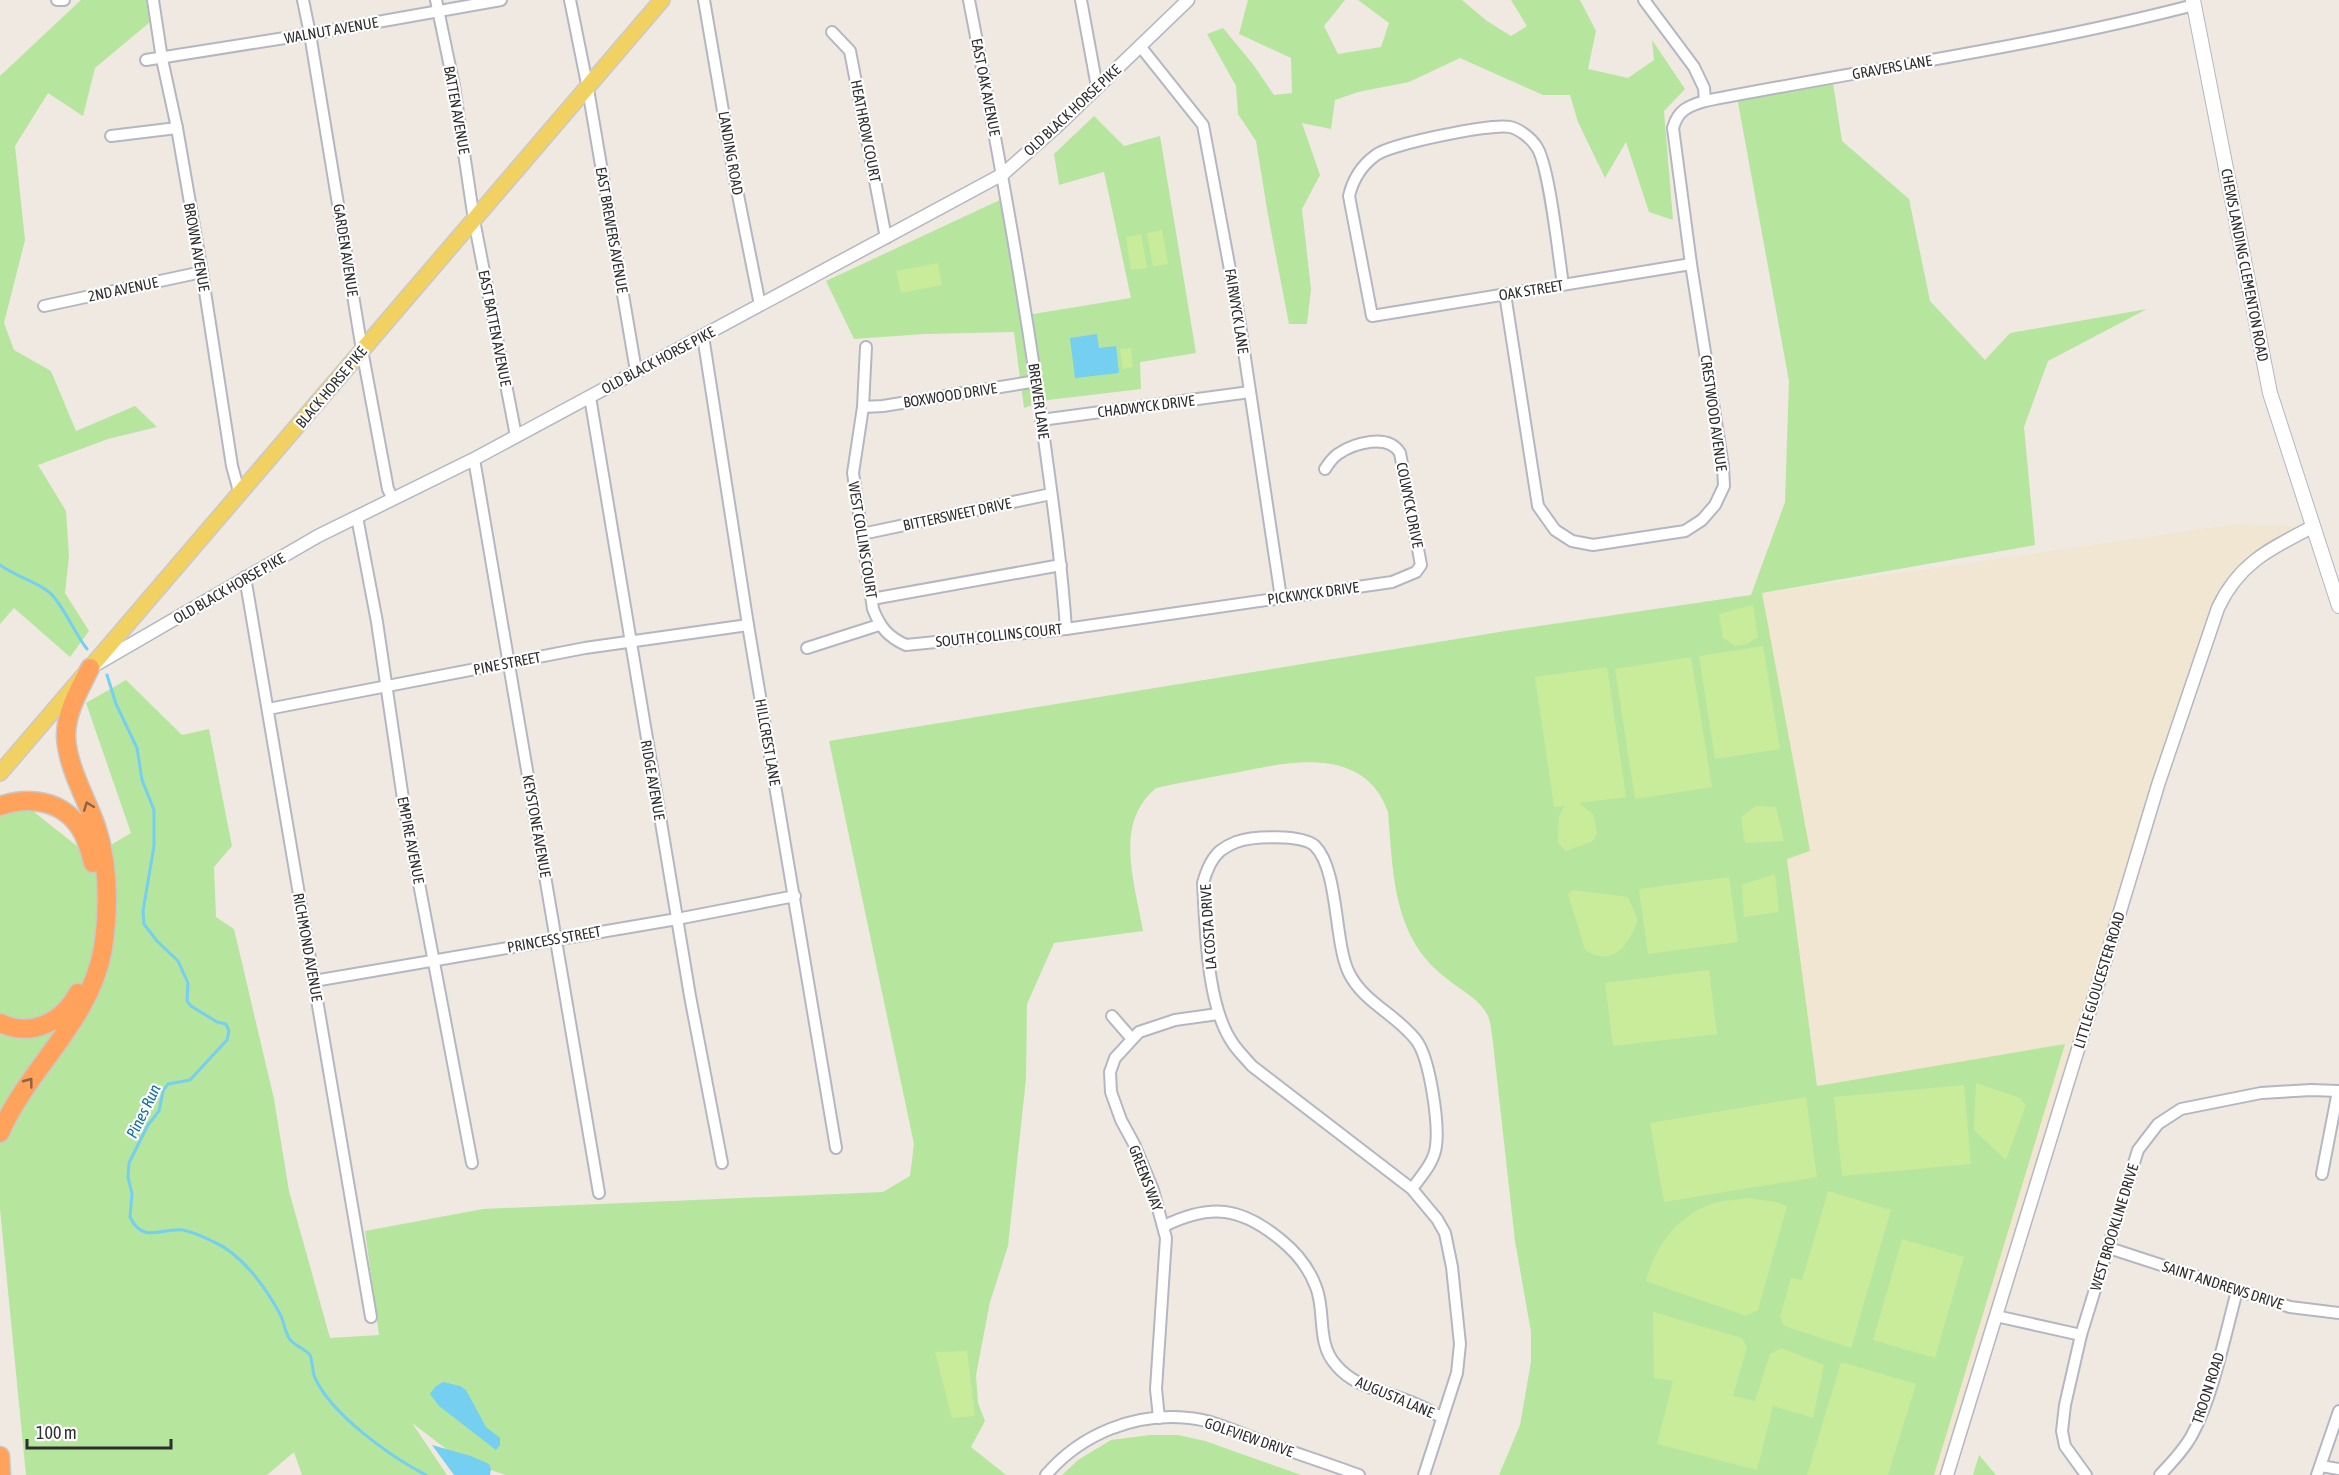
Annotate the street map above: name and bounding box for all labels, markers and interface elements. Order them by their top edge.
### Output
street label: WALNUT AVENUE [283,13,380,47]
street label: EAST OAK AVENUE [968,37,1004,138]
street label: GRAVERS LANE [1851,52,1934,82]
street label: OLD BLACK HORSE PIKE [1020,60,1124,159]
street label: BATTEN AVENUE [441,65,473,156]
street label: HEATHROW COURT [848,78,884,184]
street label: LANDING ROAD [715,110,747,196]
street label: EAST BREWERS AVENUE [593,166,632,295]
street label: CHEWS LANDING CLEMENTON ROAD [2218,167,2272,363]
street label: BROWN AVENUE [181,201,213,293]
street label: GARDEN AVENUE [330,203,362,298]
street label: FAIRWYCK LANE [1222,267,1252,355]
street label: EAST BATTEN AVENUE [475,269,515,388]
street label: 2ND AVENUE [86,273,160,305]
street label: OAK STREET [1497,276,1565,304]
street label: OLD BLACK HORSE PIKE [598,323,718,397]
street label: BLACK HORSE PIKE [292,342,370,431]
street label: CRESTWOOD AVENUE [1697,354,1731,473]
street label: BREWER LANE [1025,362,1053,441]
street label: BOXWOOD DRIVE [902,379,999,411]
street label: CHADWYCK DRIVE [1096,392,1196,420]
street label: COLWYCK DRIVE [1393,461,1427,550]
street label: WEST COLLINS COURT [845,480,881,600]
street label: BITTERSWEET DRIVE [901,494,1013,534]
street label: OLD BLACK HORSE PIKE [170,549,288,627]
street label: PICKWYCK DRIVE [1266,578,1360,608]
street label: SOUTH COLLINS COURT [935,620,1064,650]
street label: PINE STREET [472,648,543,678]
street label: HILLCREST LANE [752,697,784,787]
street label: RIDGE AVENUE [638,739,669,822]
street label: KEYSTONE AVENUE [520,773,555,879]
street label: EMPIRE AVENUE [394,795,428,886]
one-way arrow [83,801,96,812]
street label: LA COSTA DRIVE [1196,883,1219,970]
street label: RICHMOND AVENUE [290,891,326,1003]
street label: LITTLE GLOUCESTER ROAD [2070,910,2128,1050]
street label: PRINCESS STREET [506,922,603,956]
one-way arrow [21,1078,32,1089]
water label: Pines Run [122,1081,164,1141]
street label: GREENS WAY [1126,1143,1166,1214]
street label: WEST BROOKLINE DRIVE [2087,1161,2142,1293]
street label: SAINT ANDREWS DRIVE [2160,1257,2286,1313]
street label: TROON ROAD [2188,1350,2228,1426]
street label: AUGUSTA LANE [1353,1373,1437,1421]
scale bar [27,1412,171,1450]
street label: GOLFVIEW DRIVE [1202,1414,1296,1460]
text: 100 m [36,1422,77,1443]

